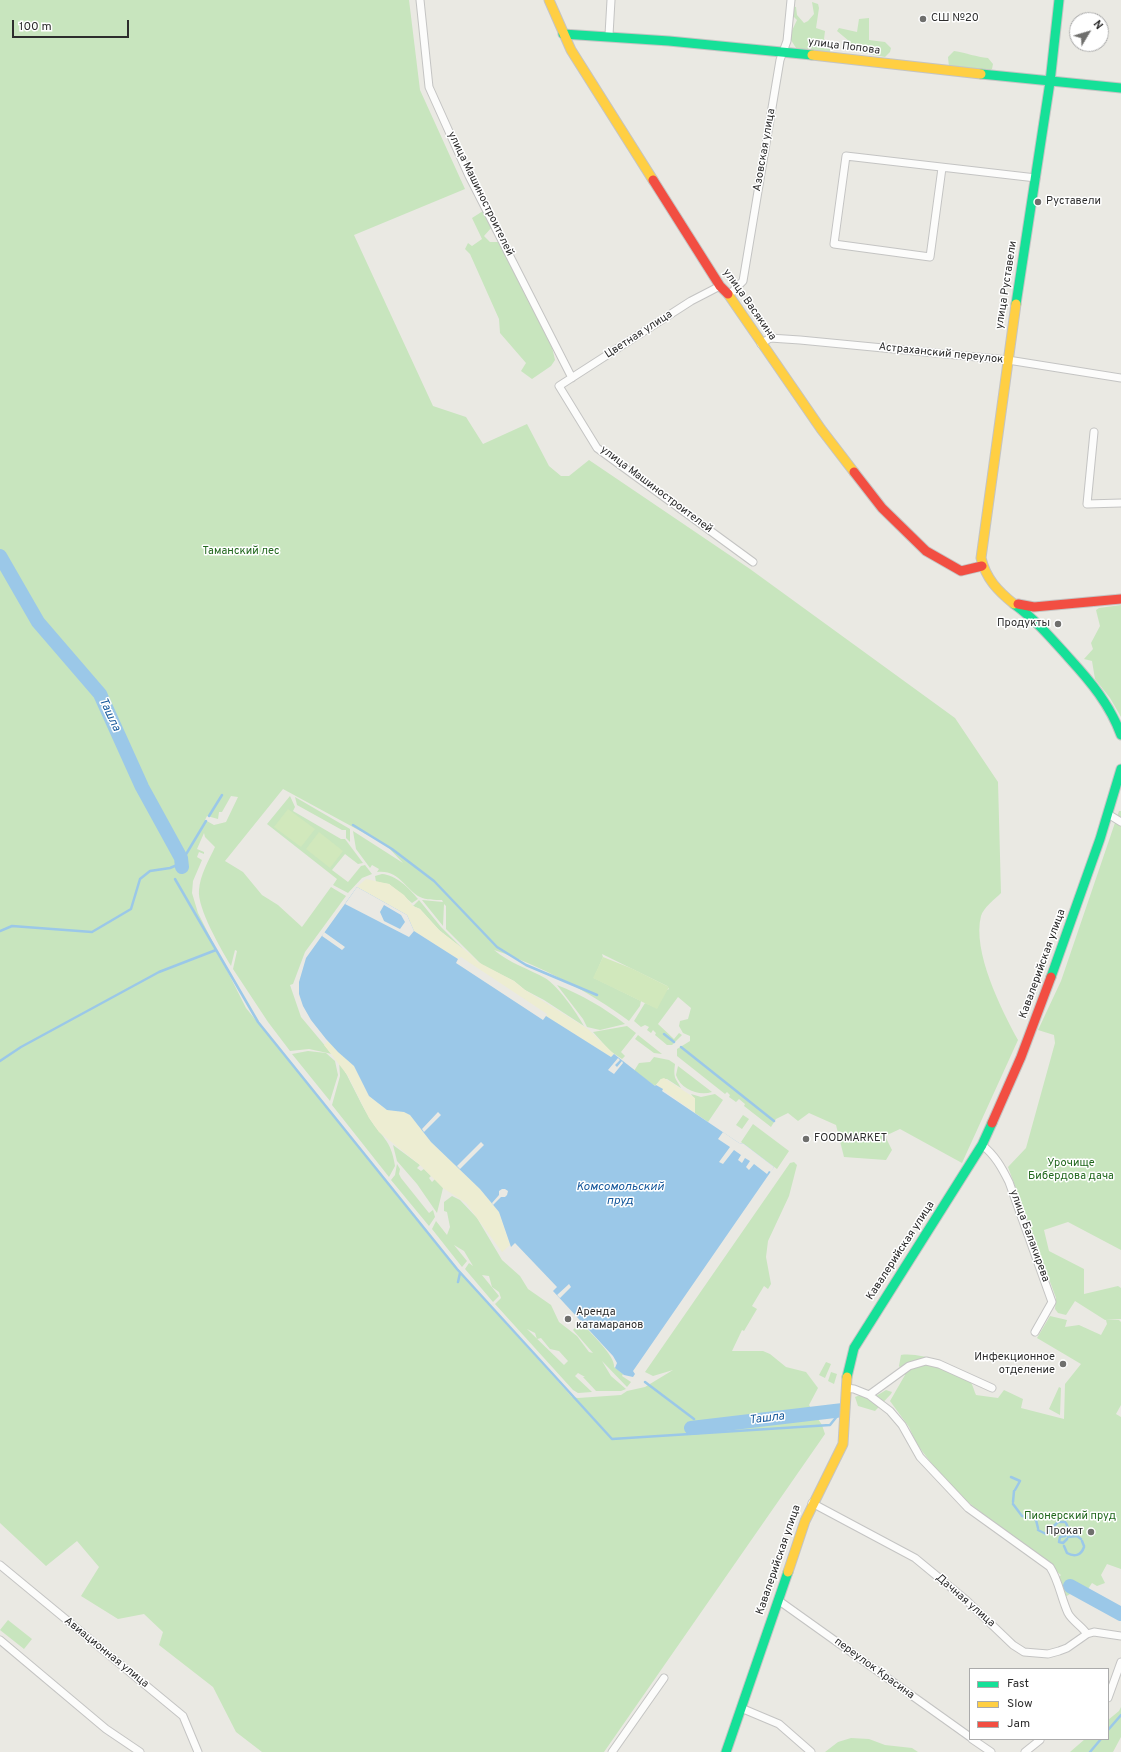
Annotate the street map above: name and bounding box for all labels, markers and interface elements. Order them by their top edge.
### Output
scale bar [14,12,131,38]
place label: СШ №20 [931,12,979,26]
north arrow [1069,12,1109,52]
marker: СШ №20 [918,14,928,24]
text: N [1090,18,1106,33]
text: 100 m [19,19,52,35]
street label: улица Попова [807,36,881,58]
street label: Азовская улица [751,108,779,192]
street label: улица Машиностроителей [444,130,516,258]
place label: Руставели [1046,195,1101,209]
marker: Руставели [1033,197,1043,207]
street label: улица Руставели [993,240,1021,330]
street label: улица Васякина [719,267,779,343]
street label: Цветная улица [603,308,675,362]
street label: Астраханский переулок [878,341,1004,367]
street label: улица Машиностроителей [597,444,715,536]
park label: Таманский лес [202,545,280,559]
place label: Продукты [997,617,1050,631]
marker: Продукты [1053,619,1063,629]
water label: Ташла [95,696,123,734]
street label: Кавалерийская улица [1017,908,1069,1020]
place label: FOODMARKET [814,1132,887,1146]
marker: FOODMARKET [801,1134,811,1144]
park label: Урочище Бибердова дача [1028,1157,1114,1183]
water label: Комсомольский пруд [576,1181,664,1209]
street label: улица Балакирева [1006,1188,1052,1284]
street label: Кавалерийская улица [864,1199,938,1303]
place label: Аренда катамаранов [576,1306,643,1332]
marker: Аренда катамаранов [563,1314,573,1324]
place label: Инфекционное отделение [974,1351,1055,1377]
marker: Инфекционное отделение [1058,1359,1068,1369]
water label: Ташла [749,1410,785,1428]
street label: Кавалерийская улица [754,1503,804,1617]
park label: Пионерский пруд [1024,1510,1116,1524]
place label: Прокат [1046,1525,1083,1539]
marker: Прокат [1086,1527,1096,1537]
street label: Дачная улица [933,1572,997,1630]
street label: Авиационная улица [61,1615,151,1691]
street label: переулок Красина [831,1635,917,1703]
legend [969,1668,1109,1740]
text: Fast [1007,1676,1029,1692]
text: Slow [1007,1696,1033,1712]
text: Jam [1007,1716,1030,1732]

